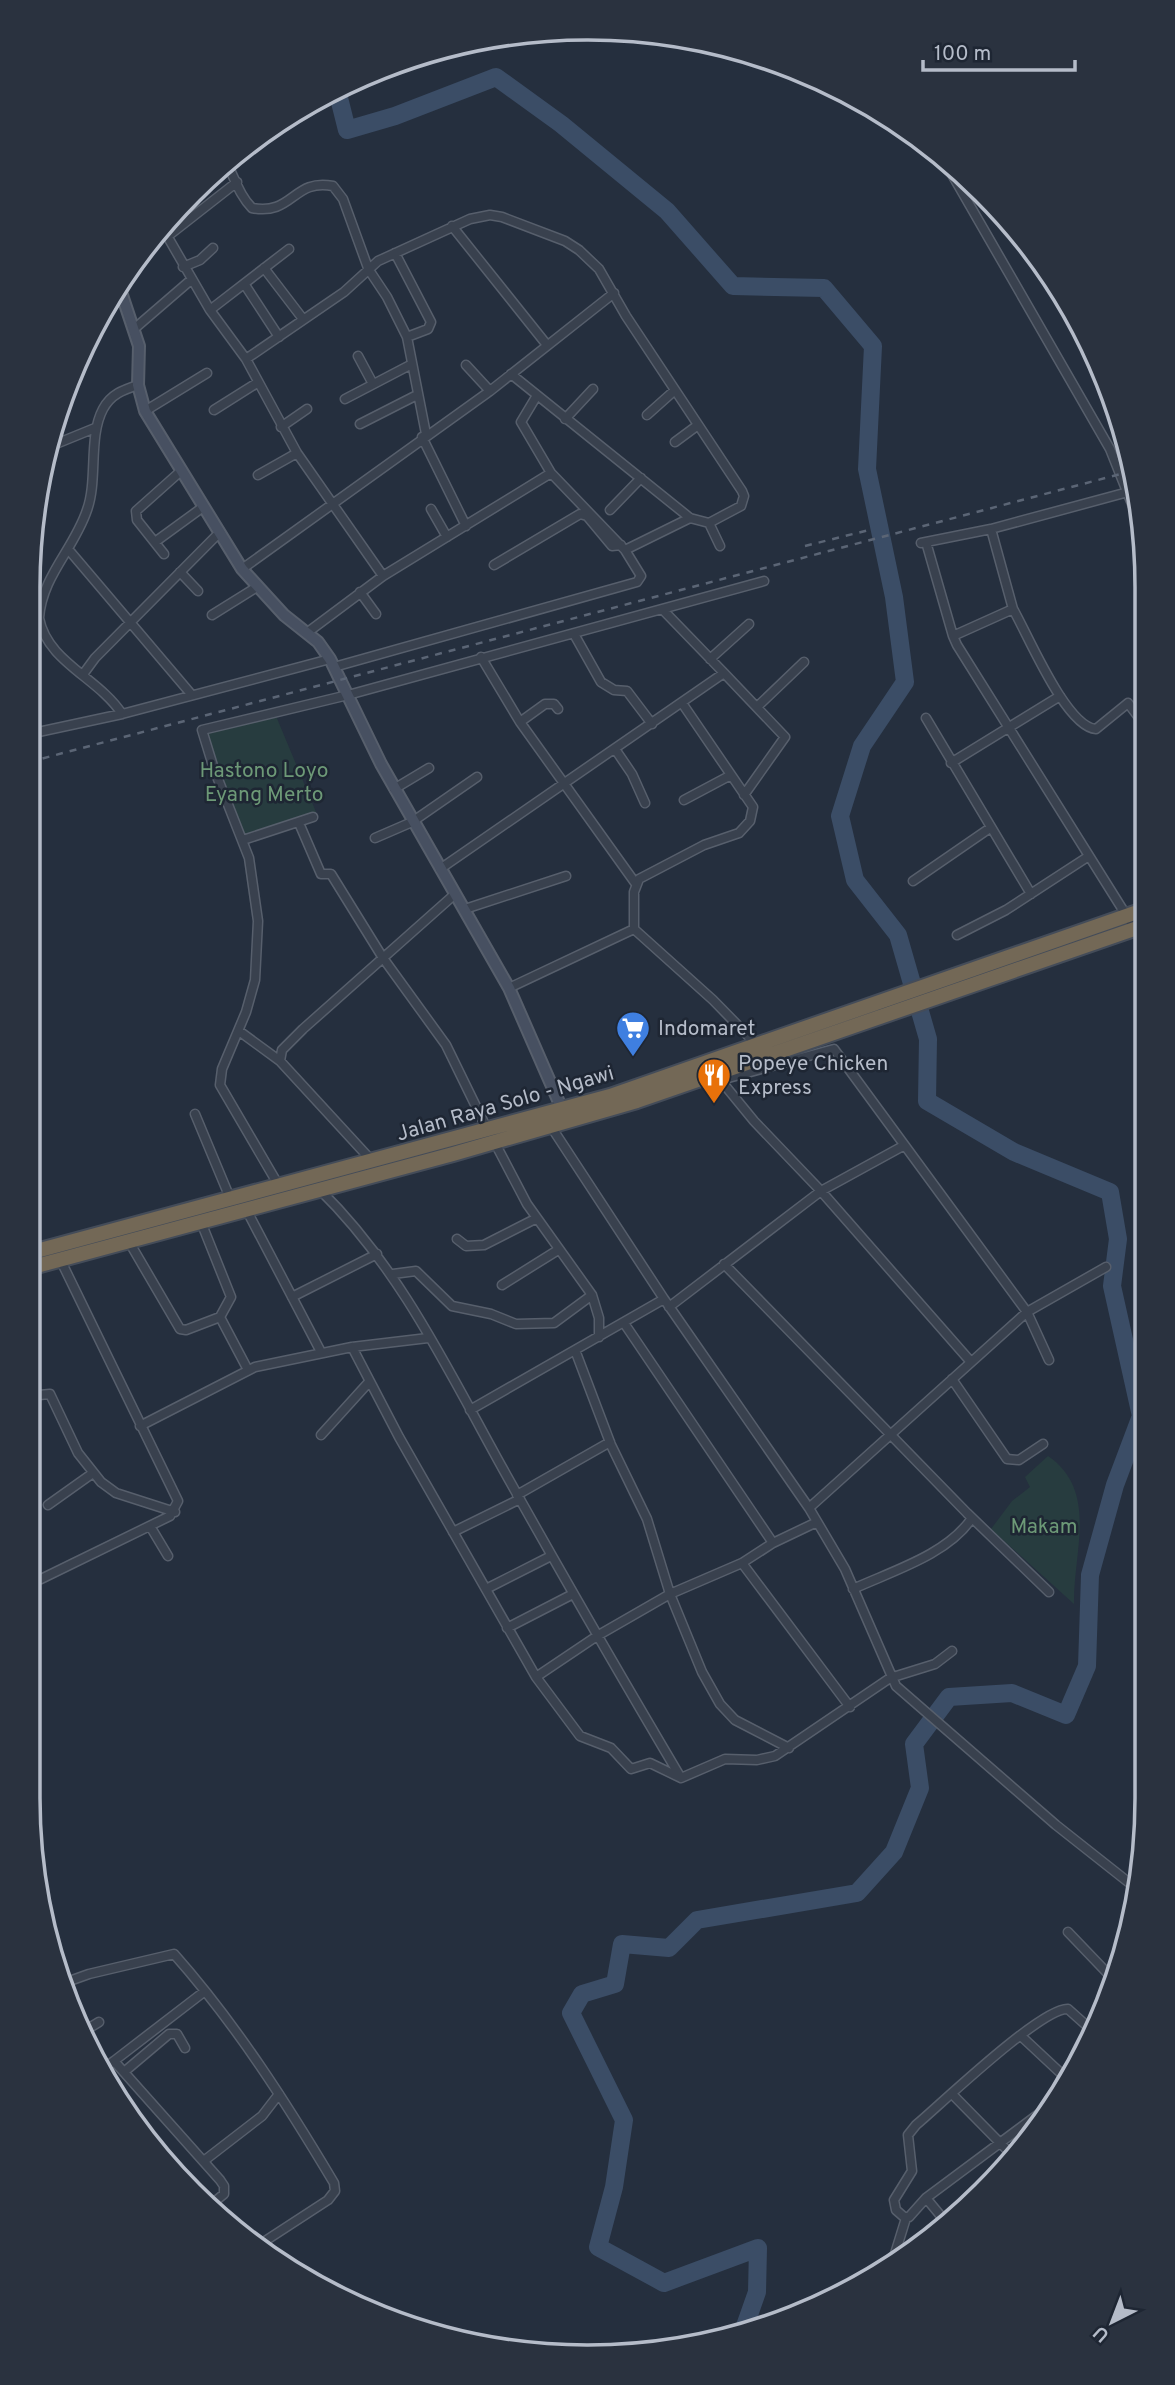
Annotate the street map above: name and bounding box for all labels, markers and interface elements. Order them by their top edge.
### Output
scale bar [923,28,1075,72]
text: 100 m [934,41,991,68]
park label: Hastono Loyo Eyang Merto [200,758,328,809]
supermarket icon: Indomaret [614,1009,652,1058]
place label: Indomaret [658,1016,755,1043]
place label: Popeye Chicken Express [738,1051,888,1102]
restaurant icon: Popeye Chicken Express [695,1056,733,1105]
street label: Jalan Raya Solo - Ngawi [394,1060,617,1148]
park label: Makam [1010,1514,1078,1541]
north arrow [1077,2287,1147,2357]
text: U [1089,2320,1115,2347]

